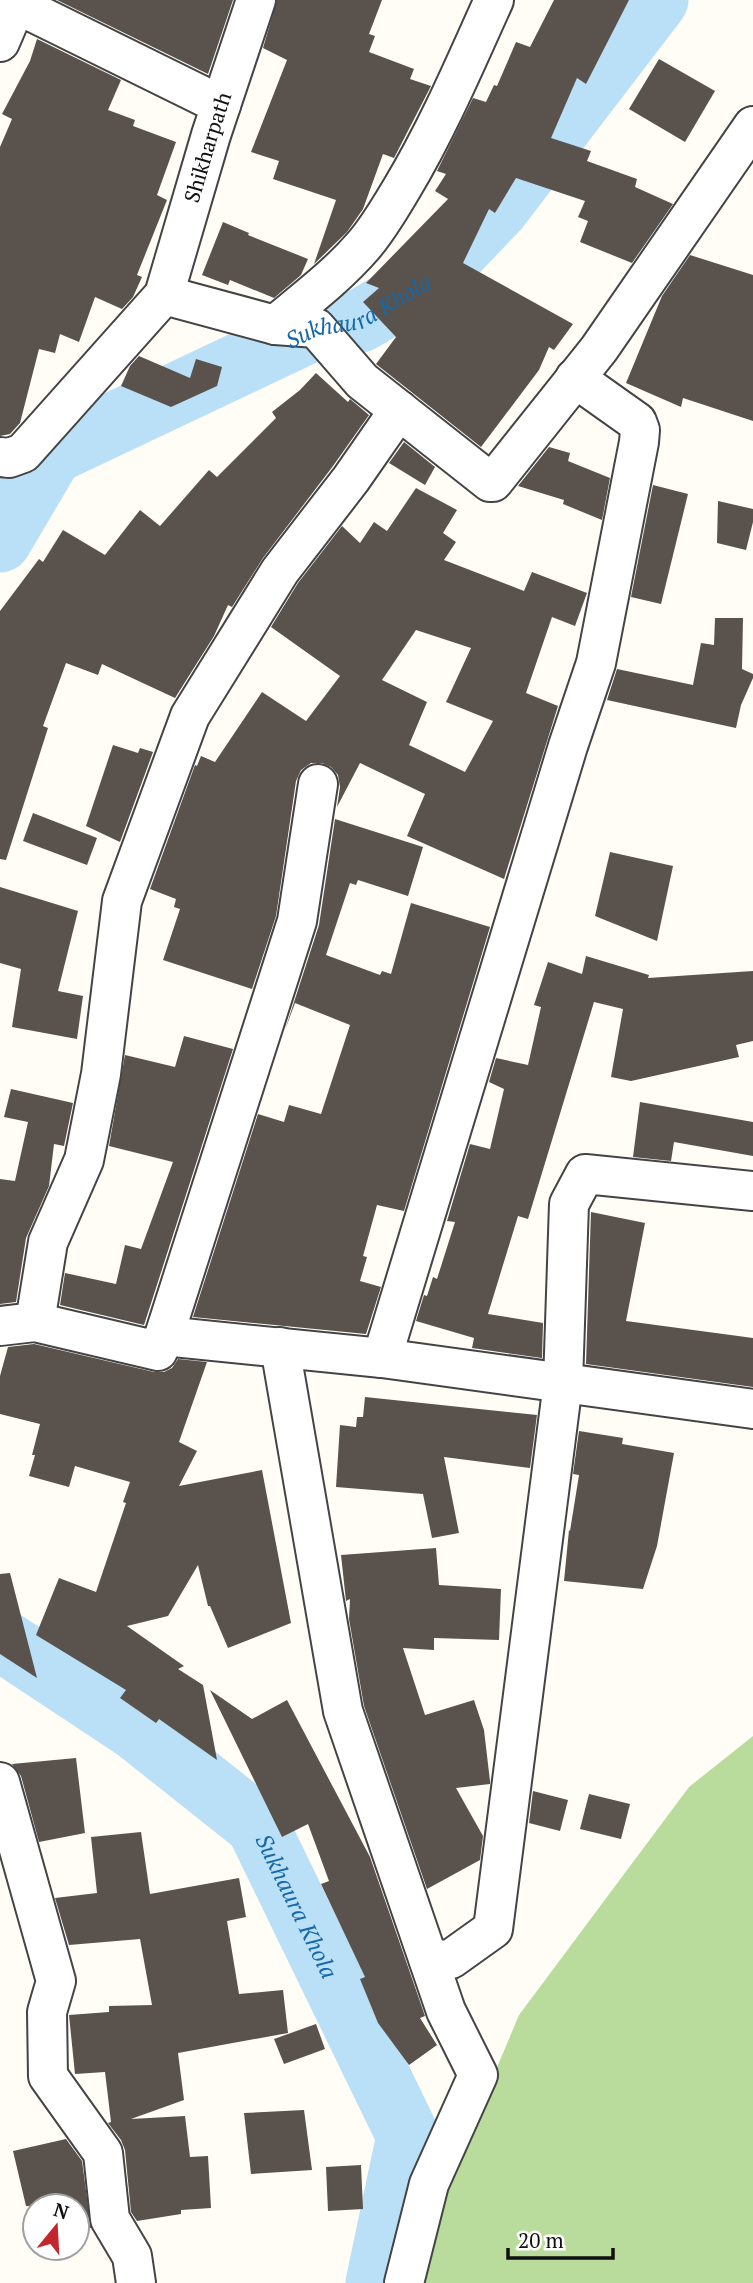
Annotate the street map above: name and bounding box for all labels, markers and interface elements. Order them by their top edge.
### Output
street label: Shikharpath [177,88,237,206]
water label: Sukhaura Khola [280,266,437,355]
water label: Sukhaura Khola [249,1829,345,1984]
north arrow [21,2192,91,2262]
text: N [51,2196,73,2225]
scale bar [508,2216,613,2260]
text: 20 m [518,2226,564,2254]

